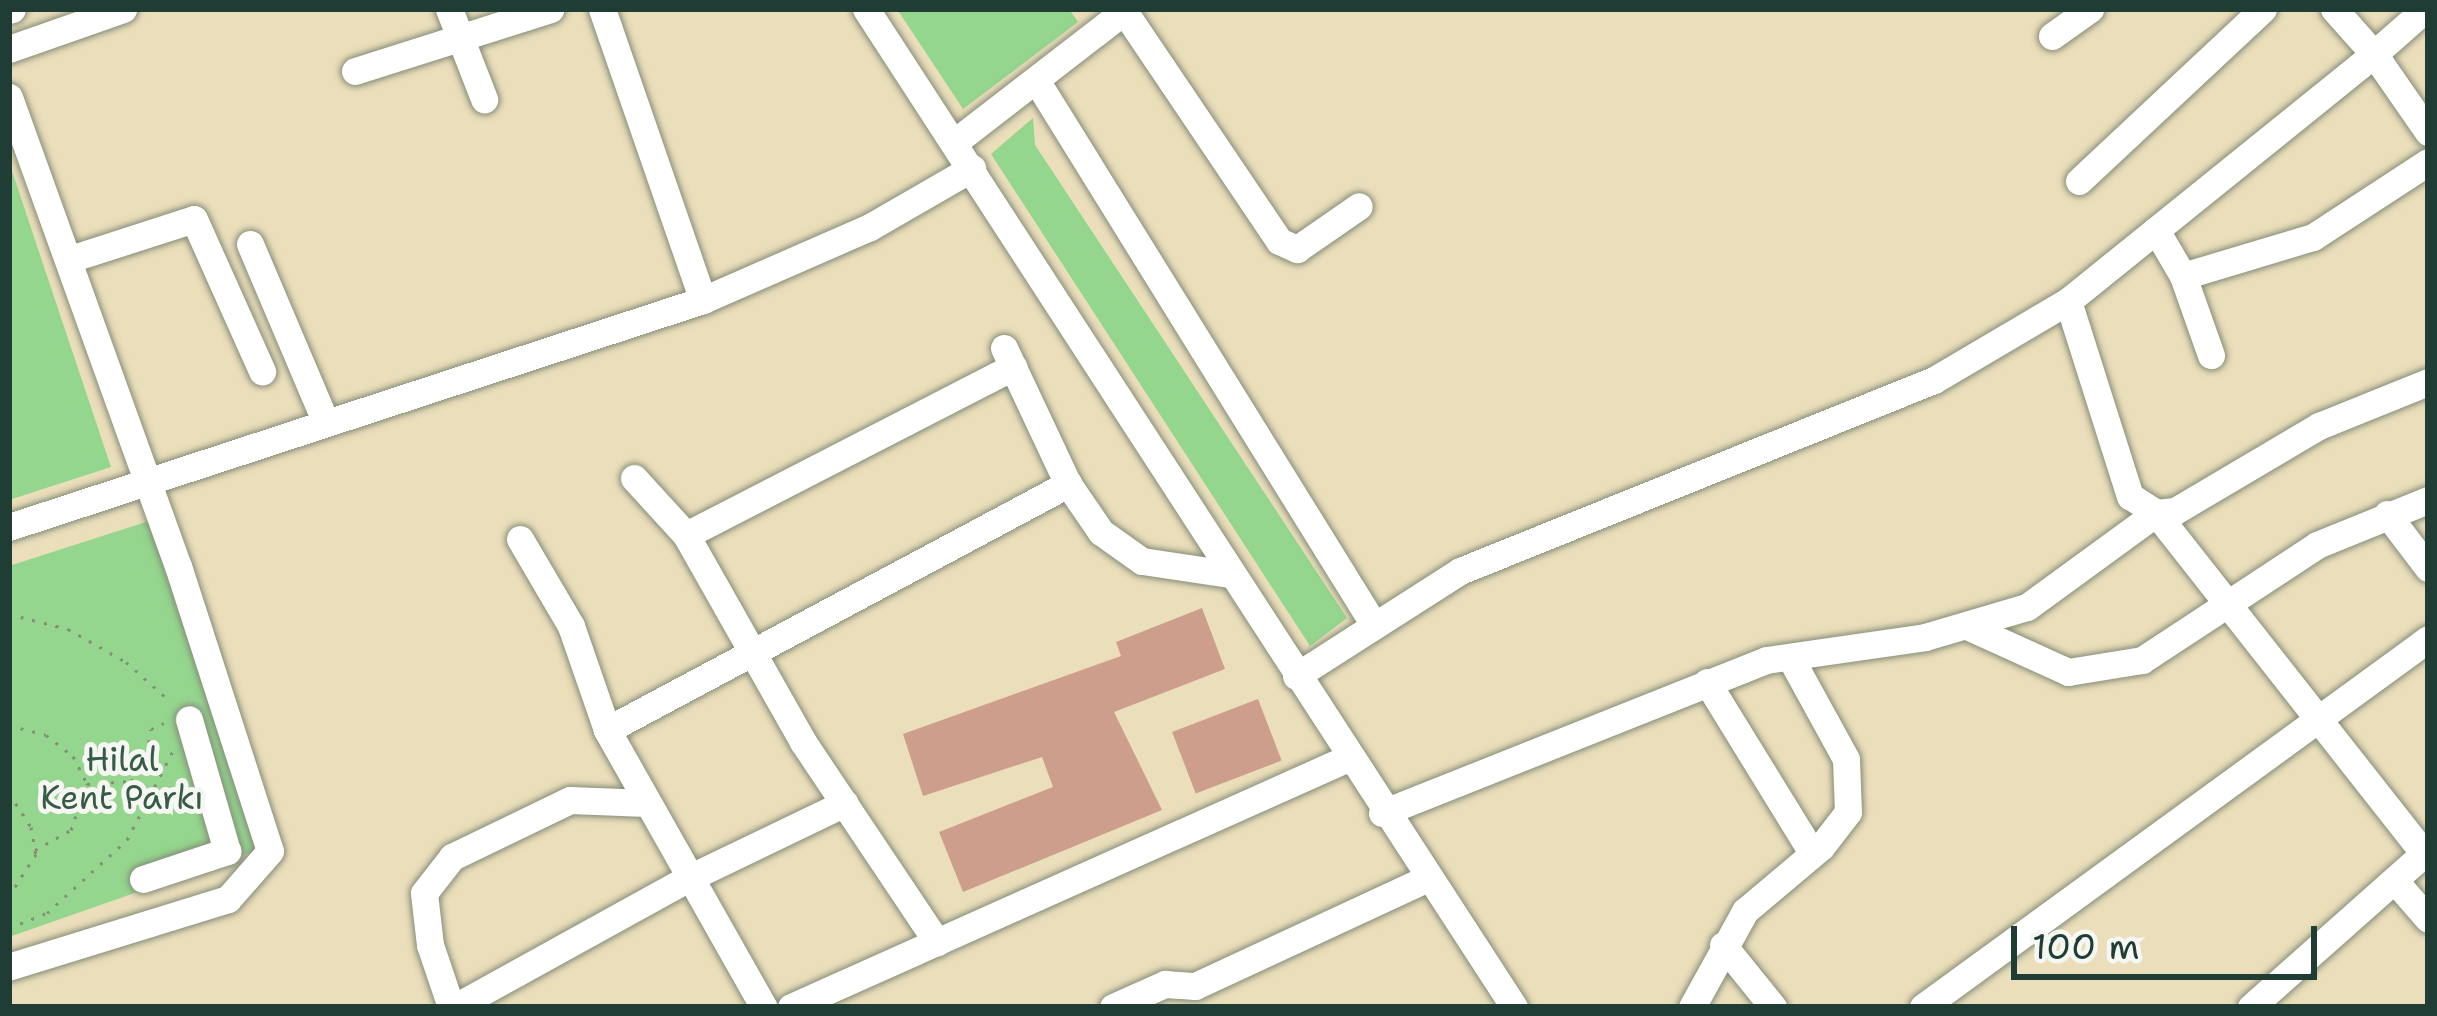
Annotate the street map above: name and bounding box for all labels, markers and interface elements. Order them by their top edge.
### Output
park label: Hilal Kent Parkı [40,740,204,818]
scale bar [2017,902,2323,976]
text: 100 m [2032,922,2140,971]

